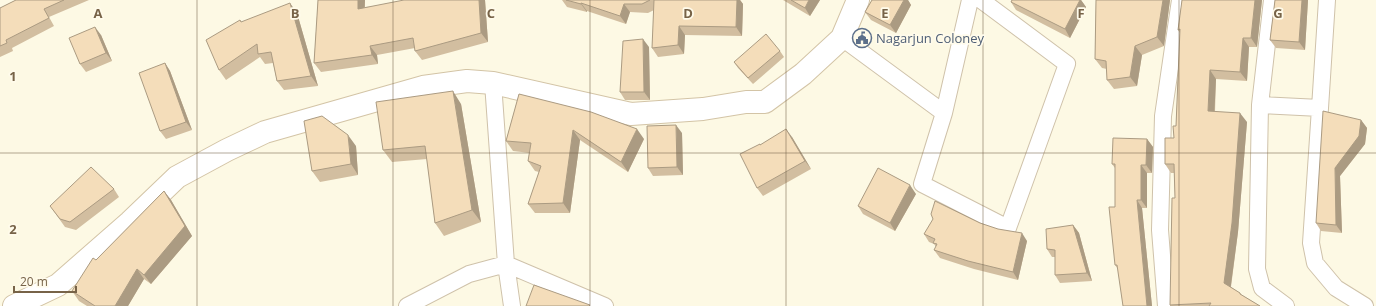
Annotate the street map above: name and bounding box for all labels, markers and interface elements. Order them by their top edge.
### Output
text: A [94,4,103,22]
text: B [291,4,300,22]
text: C [487,4,495,22]
text: D [683,4,693,22]
text: E [881,4,889,22]
text: F [1077,4,1085,22]
text: G [1273,4,1283,22]
public building icon: Nagarjun Coloney [851,27,873,49]
place label: Nagarjun Coloney [876,29,985,47]
text: 1 [9,67,17,85]
text: 2 [9,220,17,238]
scale bar [14,268,76,294]
text: 20 m [20,273,48,290]

